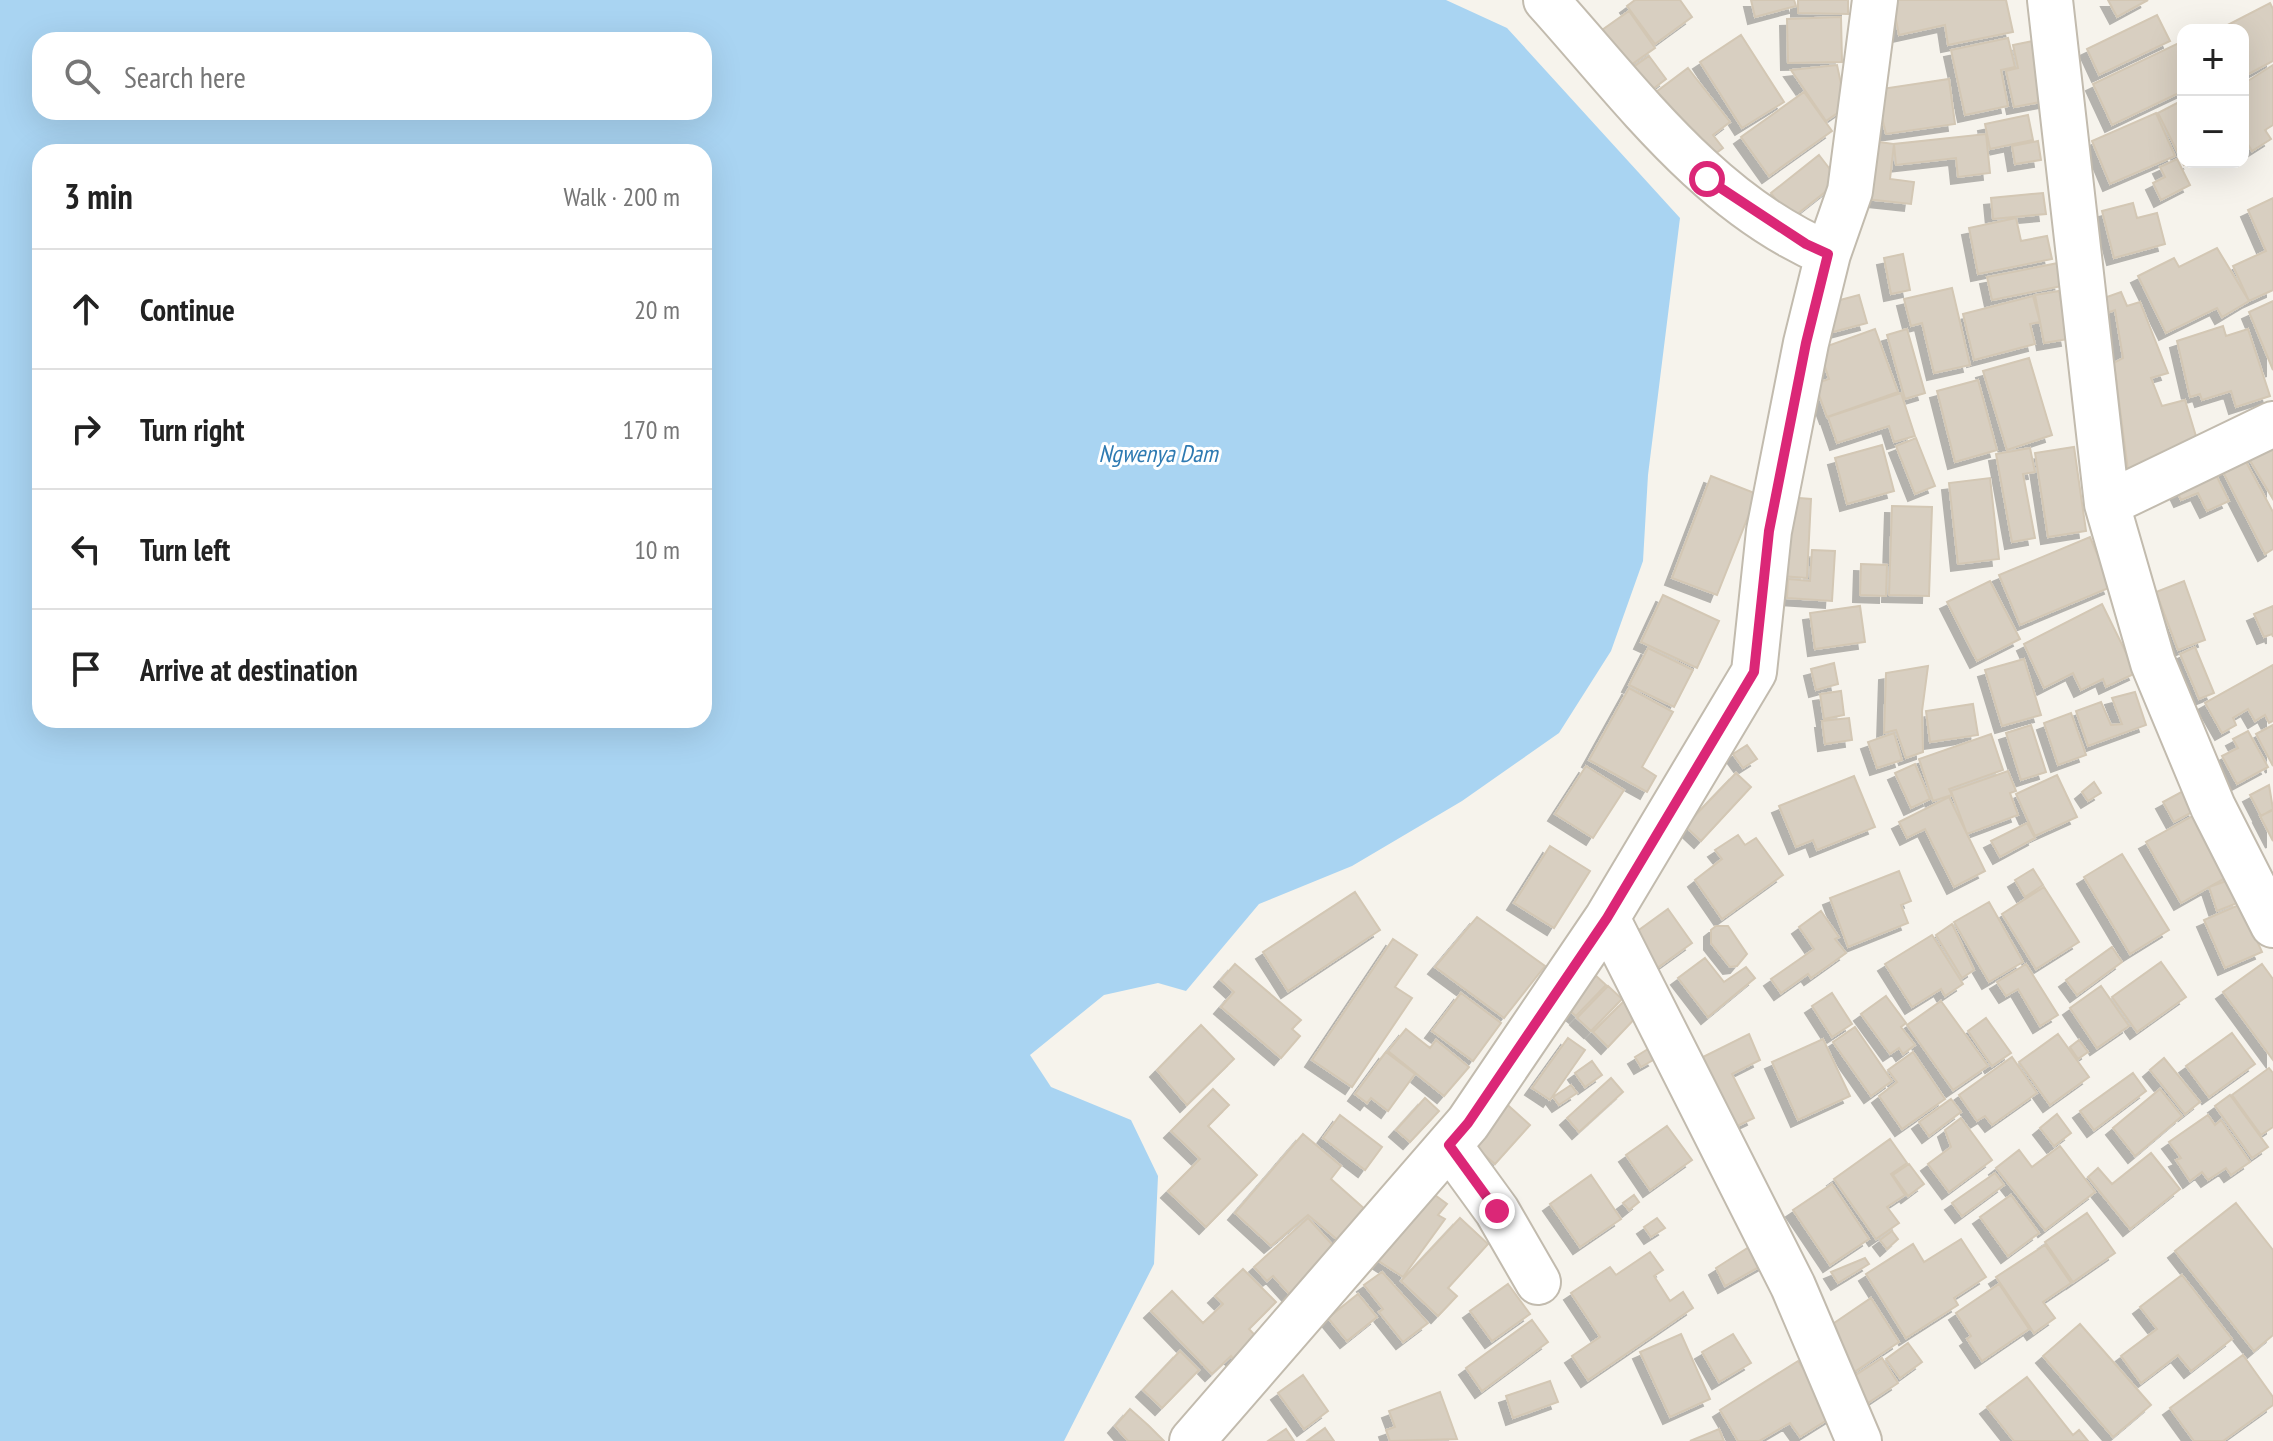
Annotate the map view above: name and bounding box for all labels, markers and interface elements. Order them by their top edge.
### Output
map controls [2177,24,2249,168]
button: + [2177,24,2249,96]
search box [32,32,712,120]
icon: search [60,54,104,98]
text: Search here [124,57,246,96]
button: − [2177,96,2249,168]
route start [1689,161,1725,197]
text: 3 min [64,174,133,218]
text: Walk · 200 m [563,180,680,213]
icon: ahead [64,287,108,331]
text: Continue [140,290,235,329]
text: 20 m [634,293,680,326]
icon: right [64,407,108,451]
text: Turn right [140,410,244,449]
text: 170 m [622,413,680,446]
water label: Ngwenya Dam [1098,438,1219,469]
icon: left [64,527,108,571]
text: Turn left [140,530,230,569]
text: 10 m [634,533,680,566]
icon: arrive [64,647,108,691]
text: Arrive at destination [140,650,358,689]
route end [1479,1193,1515,1229]

